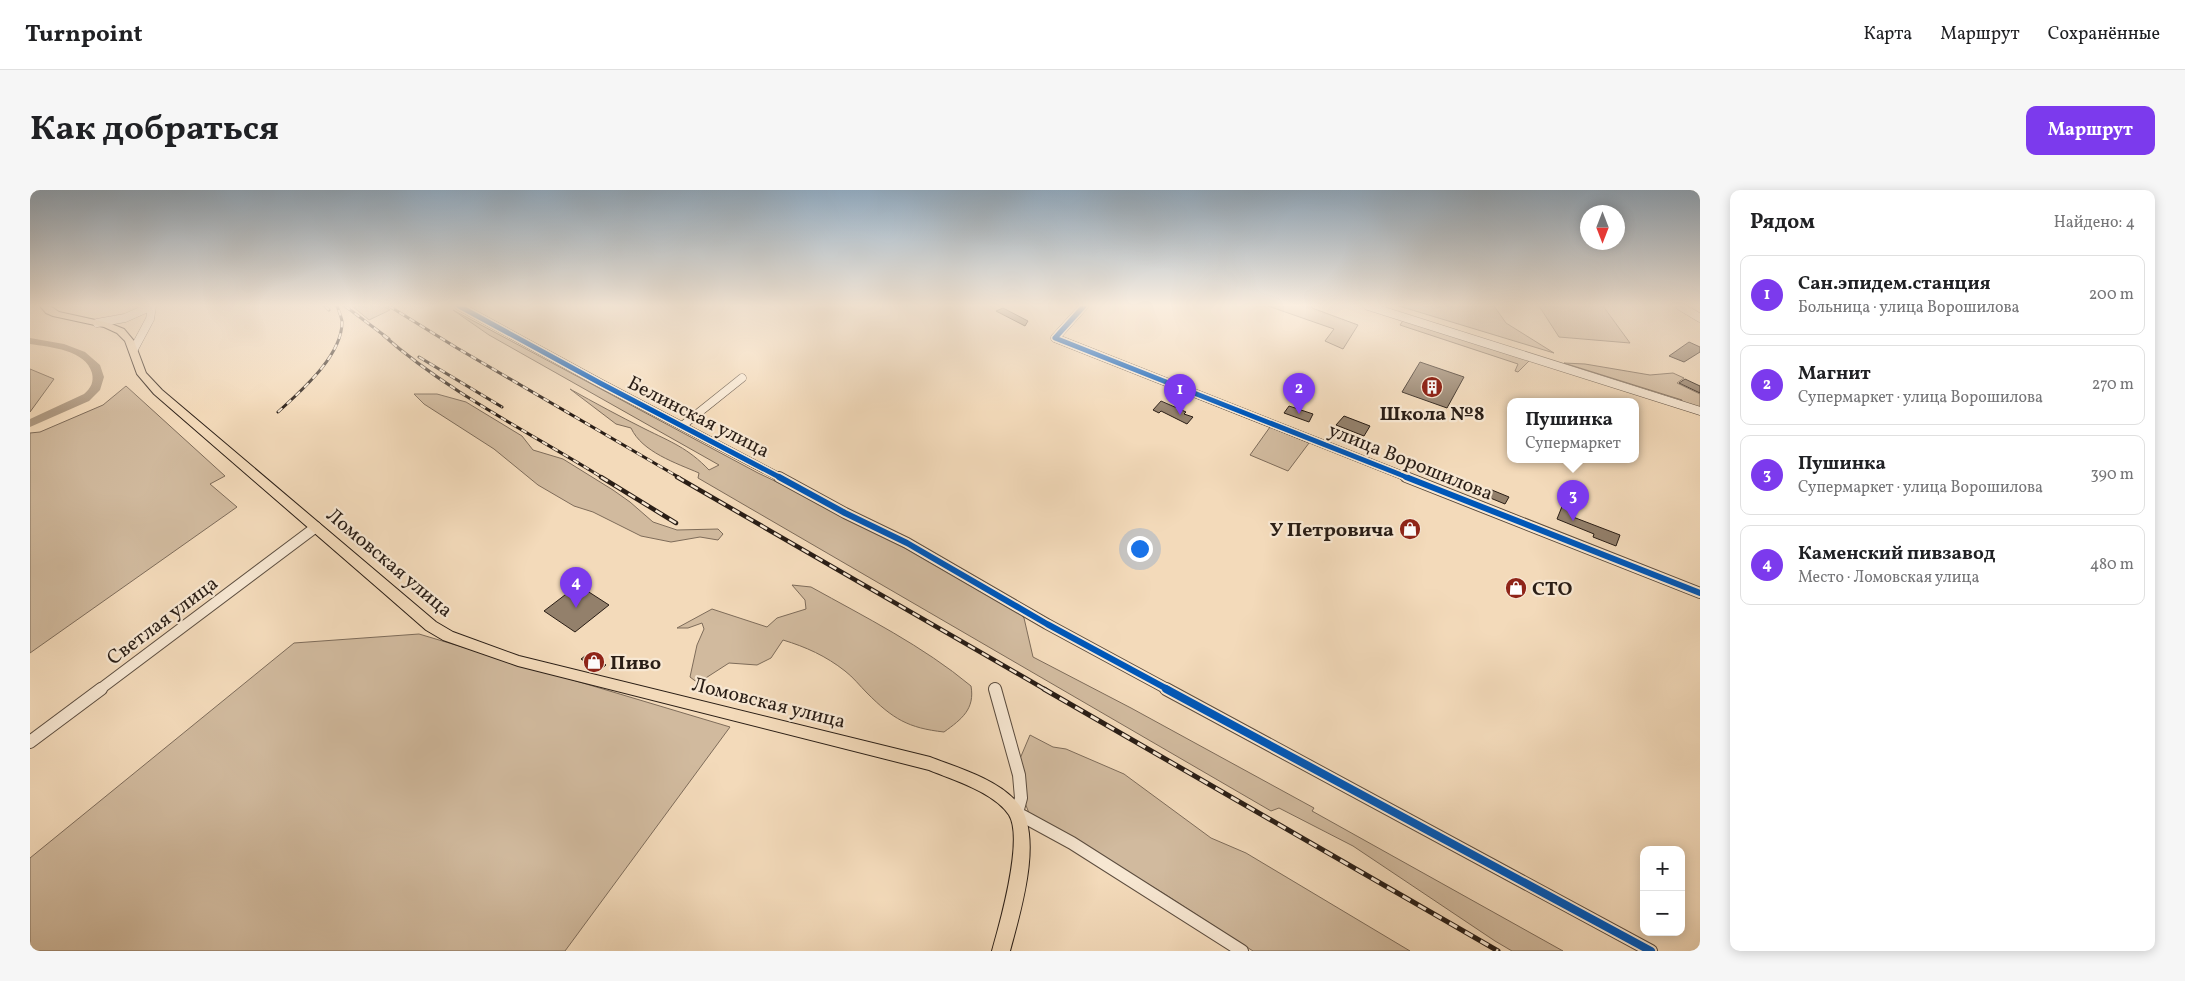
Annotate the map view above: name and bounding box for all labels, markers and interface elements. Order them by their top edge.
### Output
text: Turnpoint [25,18,143,52]
text: Карта [1863,22,1912,47]
text: Маршрут [1940,22,2020,47]
text: Сохранённые [2048,22,2160,47]
text: Как добраться [30,106,279,154]
button: Маршрут [2026,106,2155,155]
north arrow [1580,205,1625,250]
text: Рядом [1750,208,1815,237]
text: Найдено: 4 [2054,212,2135,234]
text: Сан.эпидем.станция [1798,271,1991,297]
text: 1 [1764,284,1770,306]
text: 200 m [2089,284,2134,306]
text: Больница · улица Ворошилова [1798,297,2020,319]
text: Магнит [1798,361,1871,387]
street label: Белинская улица [622,370,774,466]
pin: 2 [1283,373,1315,414]
pin: 1 [1164,374,1196,415]
text: 2 [1763,374,1771,396]
text: 270 m [2092,374,2134,396]
building icon: Школа №8 [1420,375,1444,399]
text: Супермаркет · улица Ворошилова [1798,387,2043,409]
popup [1507,398,1639,463]
place label: Школа №8 [1379,401,1485,429]
text: Пушинка [1525,407,1613,433]
street label: улица Ворошилова [1324,417,1497,509]
text: Супермаркет [1525,433,1621,455]
text: Пушинка [1798,451,1886,477]
text: 3 [1763,464,1771,486]
text: 390 m [2091,464,2134,486]
text: Супермаркет · улица Ворошилова [1798,477,2043,499]
pin: 3 [1557,480,1589,521]
street label: Ломовская улица [319,502,458,625]
place label: У Петровича [1270,517,1394,545]
shop icon: У Петровича [1398,517,1422,541]
your location [1127,536,1153,562]
text: Каменский пивзавод [1798,541,1995,567]
text: 4 [1762,554,1772,576]
text: 480 m [2090,554,2134,576]
pin: 4 [560,567,592,608]
text: Место · Ломовская улица [1798,567,1979,589]
street label: Светлая улица [102,570,225,673]
shop icon: СТО [1504,576,1528,600]
place label: СТО [1532,576,1573,604]
shop icon: Пиво [582,650,606,674]
place label: Пиво [610,650,661,678]
street label: Ломовская улица [689,671,848,737]
map controls [1640,846,1685,936]
button: + [1640,846,1685,891]
button: − [1640,891,1685,936]

